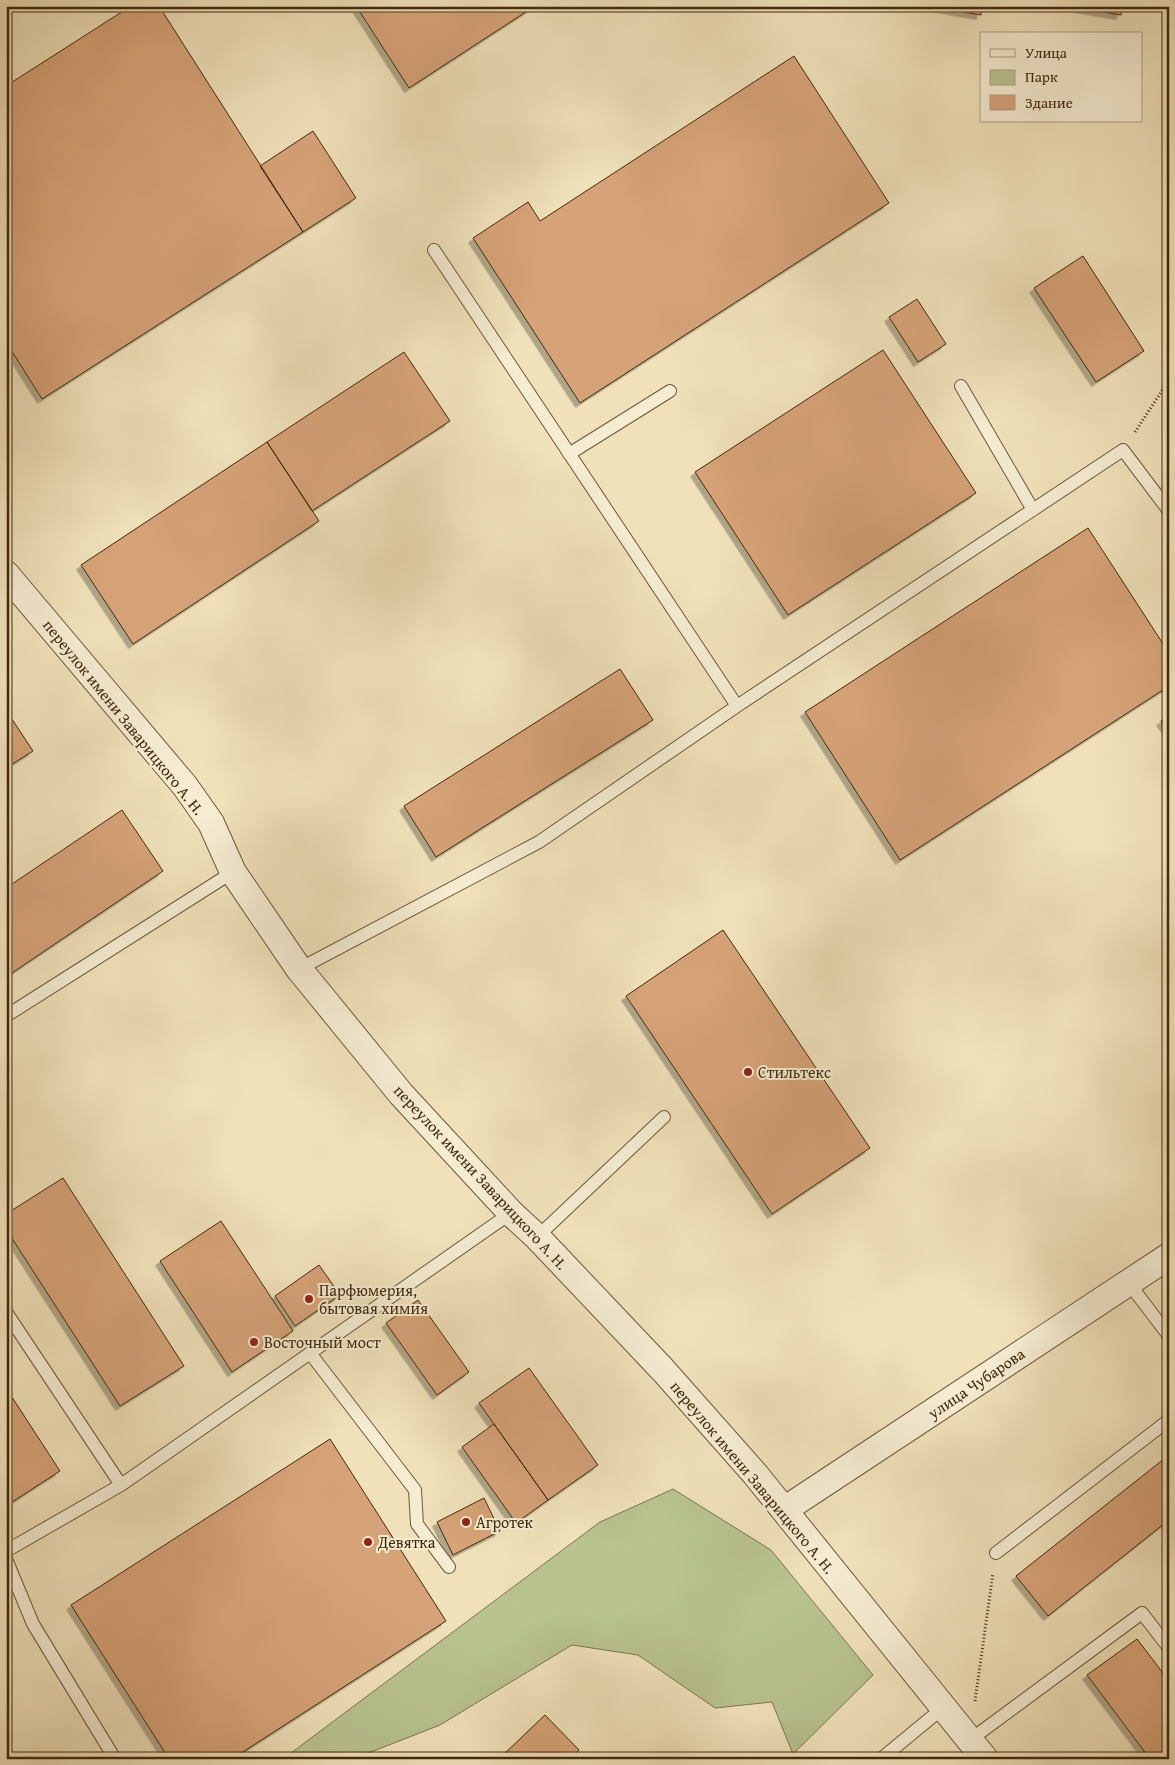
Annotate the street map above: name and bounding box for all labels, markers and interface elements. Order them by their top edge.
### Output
legend [980,32,1142,122]
text: Улица [1025,42,1068,63]
text: Парк [1025,66,1058,87]
text: Здание [1025,92,1073,113]
street label: переулок имени Заварицкого А. Н. [37,614,211,820]
place label: Стильтекс [758,1060,831,1084]
marker: Стильтекс [742,1066,754,1078]
street label: переулок имени Заварицкого А. Н. [388,1079,574,1275]
place label: Парфюмерия, бытовая химия [319,1278,428,1320]
marker: Парфюмерия, бытовая химия [303,1293,315,1305]
place label: Восточный мост [264,1330,381,1354]
marker: Восточный мост [248,1336,260,1348]
street label: улица Чубарова [922,1341,1030,1425]
street label: переулок имени Заварицкого А. Н. [665,1375,841,1579]
place label: Агротек [476,1510,534,1534]
marker: Агротек [460,1516,472,1528]
place label: Девятка [377,1530,436,1554]
marker: Девятка [362,1536,374,1548]

